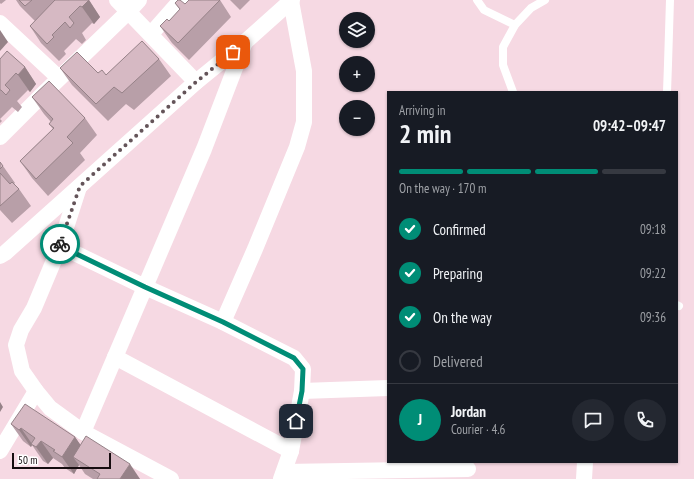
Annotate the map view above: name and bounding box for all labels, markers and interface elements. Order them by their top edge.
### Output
map controls [339,12,375,136]
button: layers [339,12,375,48]
pin [216,35,250,69]
icon: bag [222,41,244,63]
button: + [339,56,375,92]
button: − [339,100,375,136]
text: Arriving in [399,102,446,119]
text: 09:42–09:47 [593,116,666,135]
text: 2 min [399,117,452,150]
text: On the way · 170 m [399,180,486,197]
icon: check [399,218,421,240]
text: Confirmed [433,220,486,239]
text: 09:18 [640,221,666,238]
courier [40,224,80,264]
icon: bike [49,233,71,255]
icon: check [399,262,421,284]
text: Preparing [433,264,483,283]
text: 09:22 [640,265,666,282]
icon: check [399,306,421,328]
text: On the way [433,308,492,327]
text: 09:36 [640,309,666,326]
text: Delivered [433,352,483,371]
button: chat [572,399,614,441]
button: phone [624,399,666,441]
text: Jordan [451,402,486,421]
pin [279,404,313,438]
icon: home [285,410,307,432]
text: J [418,410,422,429]
text: Courier · 4.6 [451,421,505,438]
scale bar [12,451,111,470]
text: 50 m [18,453,37,467]

